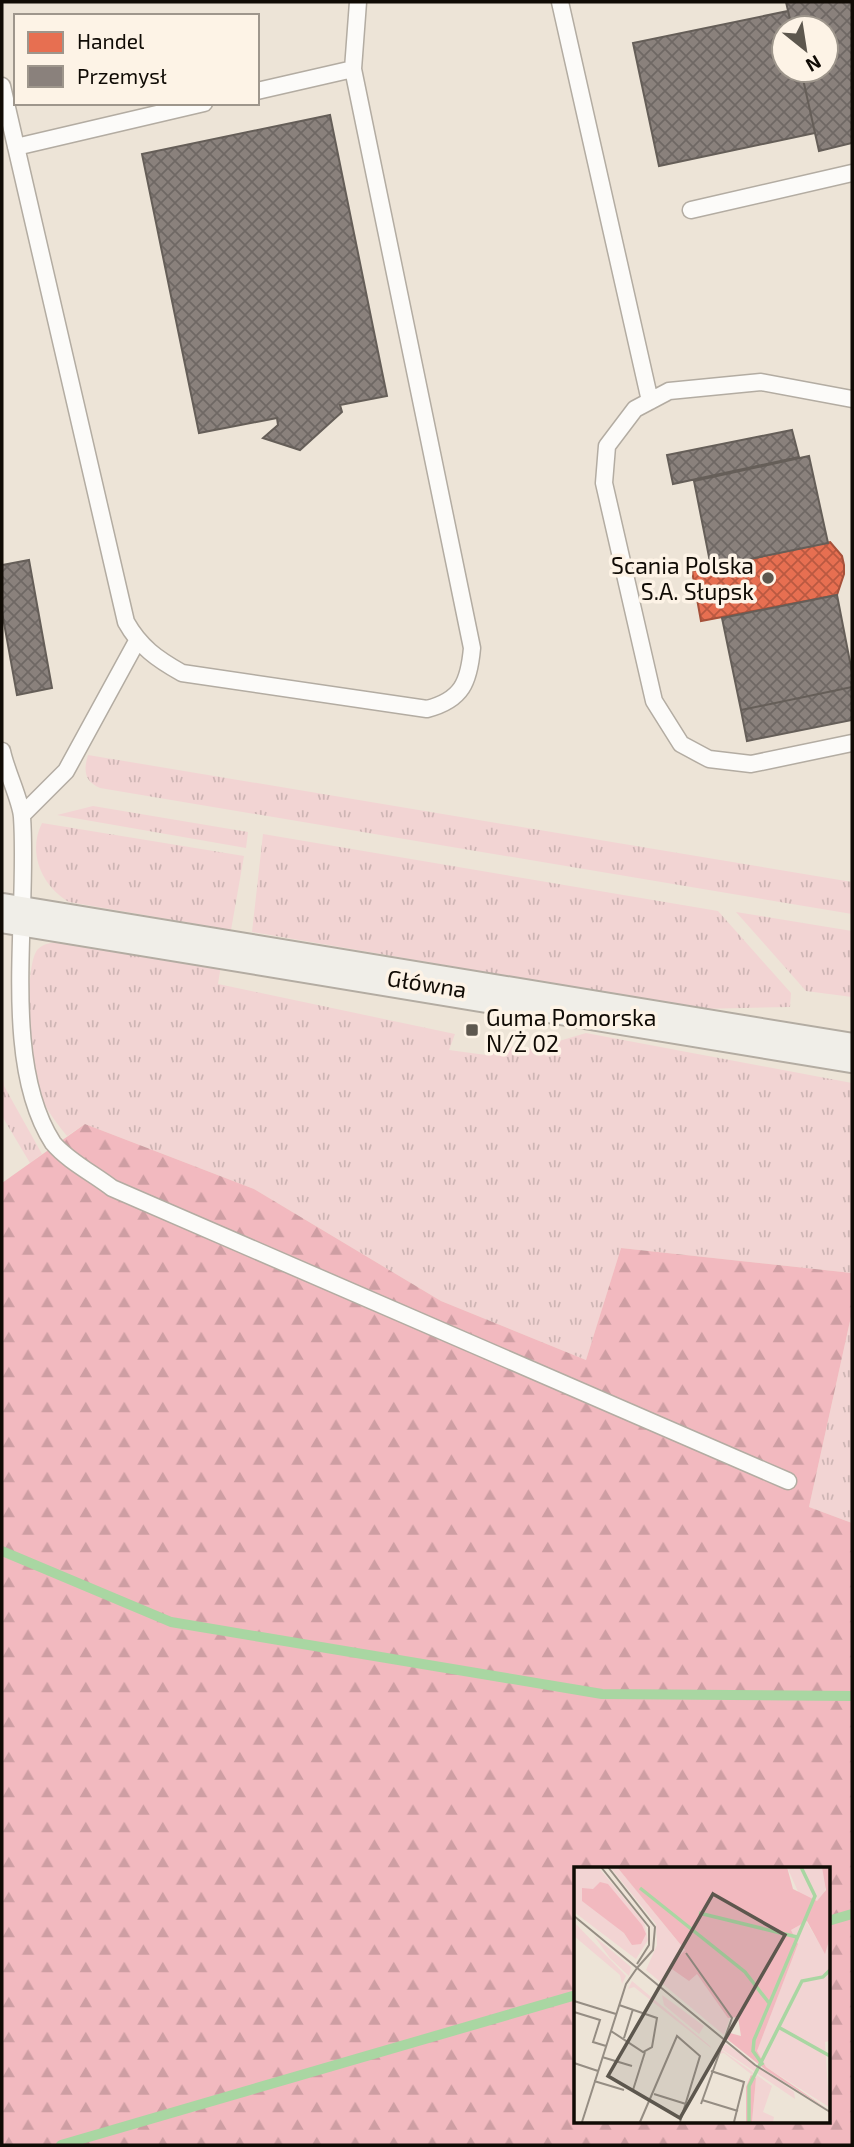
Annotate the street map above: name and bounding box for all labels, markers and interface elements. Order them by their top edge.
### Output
legend [14,14,259,105]
north arrow [770,14,840,84]
text: Handel [77,28,145,53]
text: N [802,51,825,78]
text: Przemysł [77,63,167,88]
place label: Scania Polska S.A. Słupsk [611,551,754,605]
marker: Scania Polska S.A. Słupsk [760,570,776,586]
street label: Główna [385,963,469,1003]
place label: Guma Pomorska N/Ż 02 [486,1003,656,1057]
marker: Guma Pomorska N/Ż 02 [464,1022,480,1038]
inset map [574,1867,830,2122]

